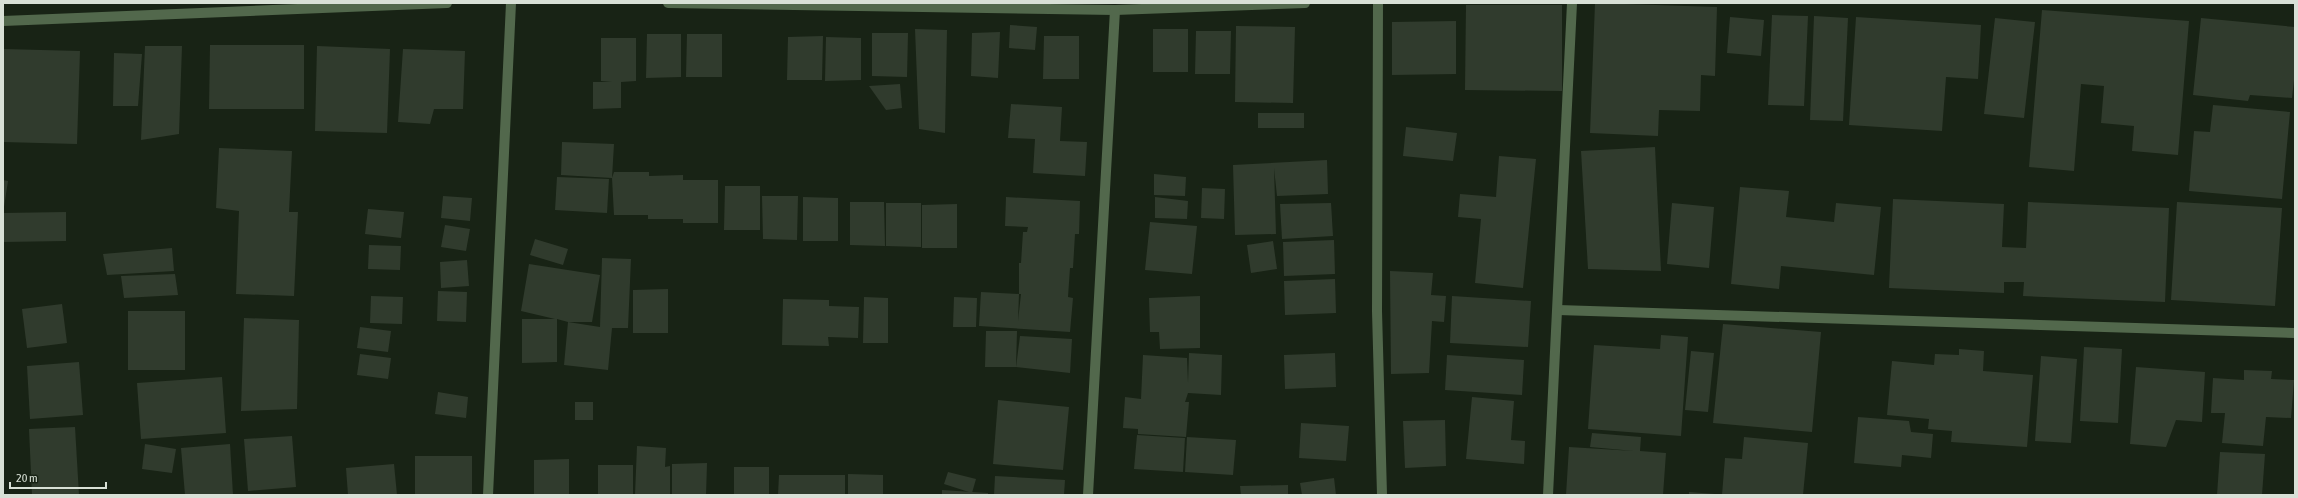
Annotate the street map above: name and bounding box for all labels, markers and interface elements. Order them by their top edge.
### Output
scale bar [10,464,106,490]
text: 20 m [16,471,38,485]

